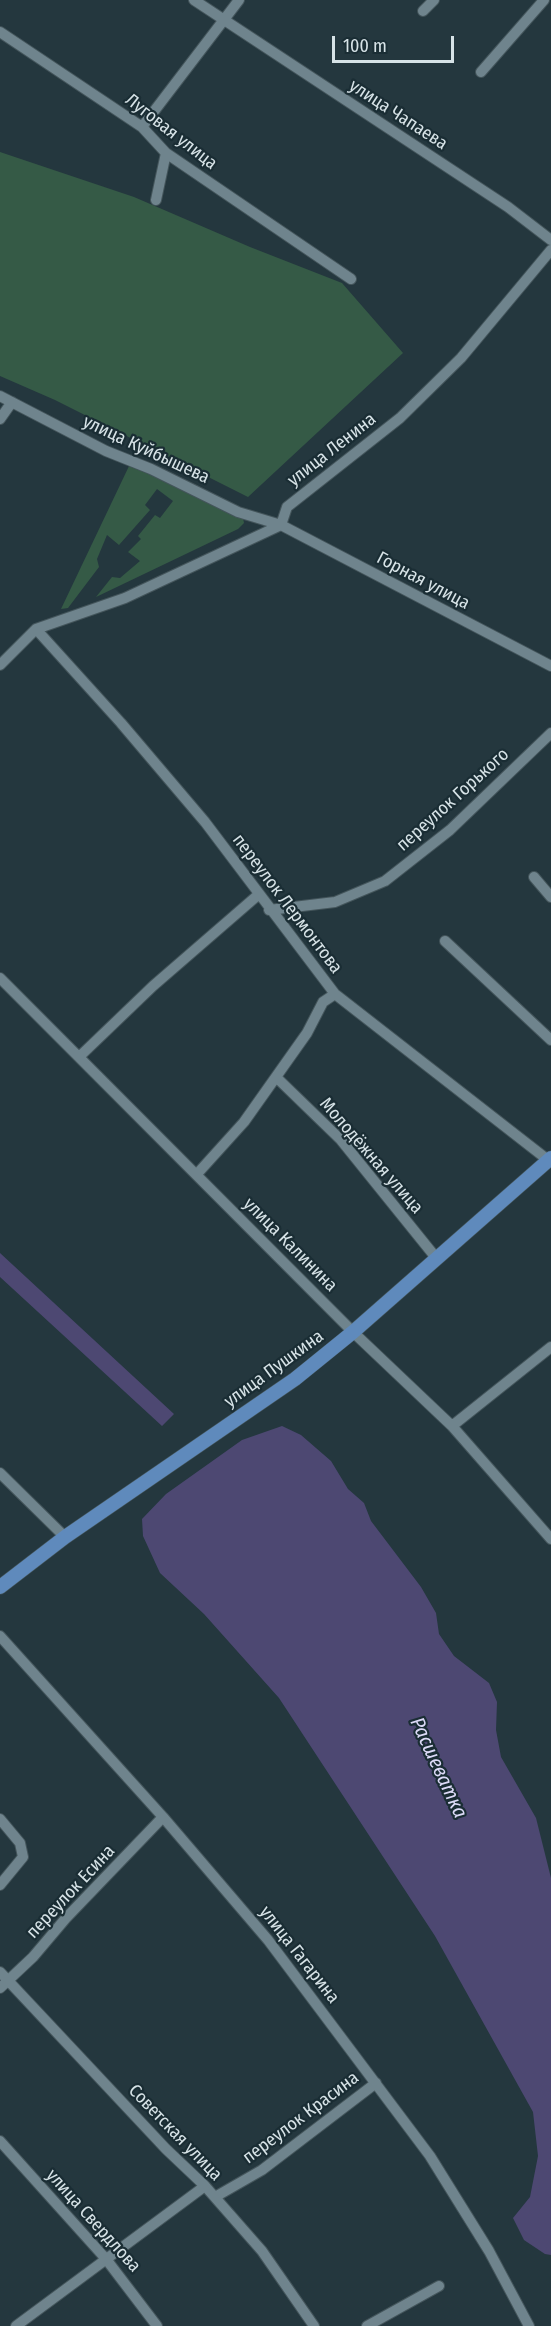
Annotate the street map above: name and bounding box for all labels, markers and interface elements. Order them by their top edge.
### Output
scale bar [335,24,456,62]
text: 100 m [343,35,387,57]
street label: улица Чапаева [345,75,451,155]
street label: Луговая улица [121,89,221,175]
street label: улица Ленина [283,409,381,491]
street label: улица Куйбышева [79,411,213,489]
street label: Горная улица [373,547,473,615]
street label: переулок Горького [392,744,514,856]
street label: переулок Лермонтова [227,830,347,978]
street label: Молодёжная улица [315,1094,427,1218]
street label: улица Калинина [238,1193,342,1297]
street label: улица Пушкина [220,1326,328,1412]
water label: Расшеватка [404,1714,472,1822]
street label: переулок Есина [22,1841,120,1943]
street label: улица Гагарина [254,1902,344,2008]
street label: переулок Красина [239,2067,363,2169]
street label: Советская улица [124,2080,226,2186]
street label: улица Свердлова [41,2165,145,2277]

